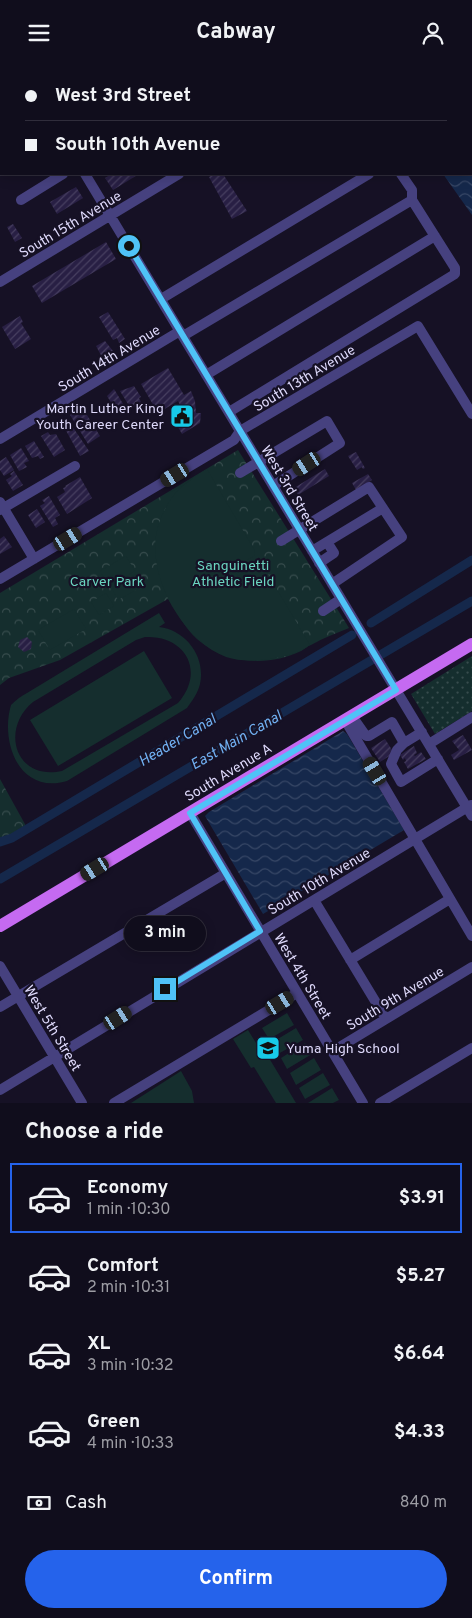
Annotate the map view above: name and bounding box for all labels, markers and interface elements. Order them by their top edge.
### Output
icon: menu [25,19,53,47]
text: Cabway [196,19,276,46]
icon: person [419,19,447,47]
text: West 3rd Street [55,84,191,108]
text: South 10th Avenue [55,133,220,157]
street label: South 15th Avenue [17,188,125,263]
route start [118,235,140,257]
street label: South 14th Avenue [56,322,164,396]
street label: South 13th Avenue [251,342,359,416]
place label: Martin Luther King Youth Career Center [36,401,165,434]
public building icon: Martin Luther King Youth Career Center [169,403,195,429]
street label: West 3rd Street [256,443,321,535]
car [290,450,323,478]
car [158,461,191,489]
car [51,525,84,553]
park label: Sanguinetti Athletic Field [192,558,274,591]
park label: Carver Park [70,574,144,591]
water label: East Main Canal [188,707,287,775]
water label: Header Canal [135,710,221,772]
street label: South Avenue A [182,741,275,806]
car [360,754,389,788]
street label: South 10th Avenue [265,845,374,920]
car [78,855,111,883]
callout: 3 min [124,917,206,951]
text: 3 min [144,923,186,943]
street label: West 4th Street [269,931,334,1023]
street label: South 9th Avenue [344,963,448,1035]
route end [154,978,176,1000]
street label: West 5th Street [19,983,84,1075]
car [263,989,296,1017]
car [101,1004,134,1032]
school or university icon: Yuma High School [255,1035,281,1061]
place label: Yuma High School [286,1041,400,1058]
text: Choose a ride [25,1119,163,1146]
icon: car [27,1176,72,1221]
text: Economy [87,1176,168,1200]
text: $3.91 [399,1186,445,1210]
text: 1 min · 10:30 [87,1200,170,1220]
icon: car [27,1254,72,1299]
text: Comfort [87,1254,159,1278]
text: $5.27 [396,1264,445,1288]
text: 2 min · 10:31 [87,1278,170,1298]
icon: car [27,1332,72,1377]
text: XL [87,1332,110,1356]
text: $6.64 [393,1342,445,1366]
text: 3 min · 10:32 [87,1356,173,1376]
icon: car [27,1410,72,1455]
text: Green [87,1410,140,1434]
text: $4.33 [394,1420,445,1444]
text: 4 min · 10:33 [87,1434,174,1454]
icon: cash [25,1489,53,1517]
text: Cash [65,1491,107,1515]
text: 840 m [400,1493,447,1513]
button: Confirm [25,1550,447,1608]

